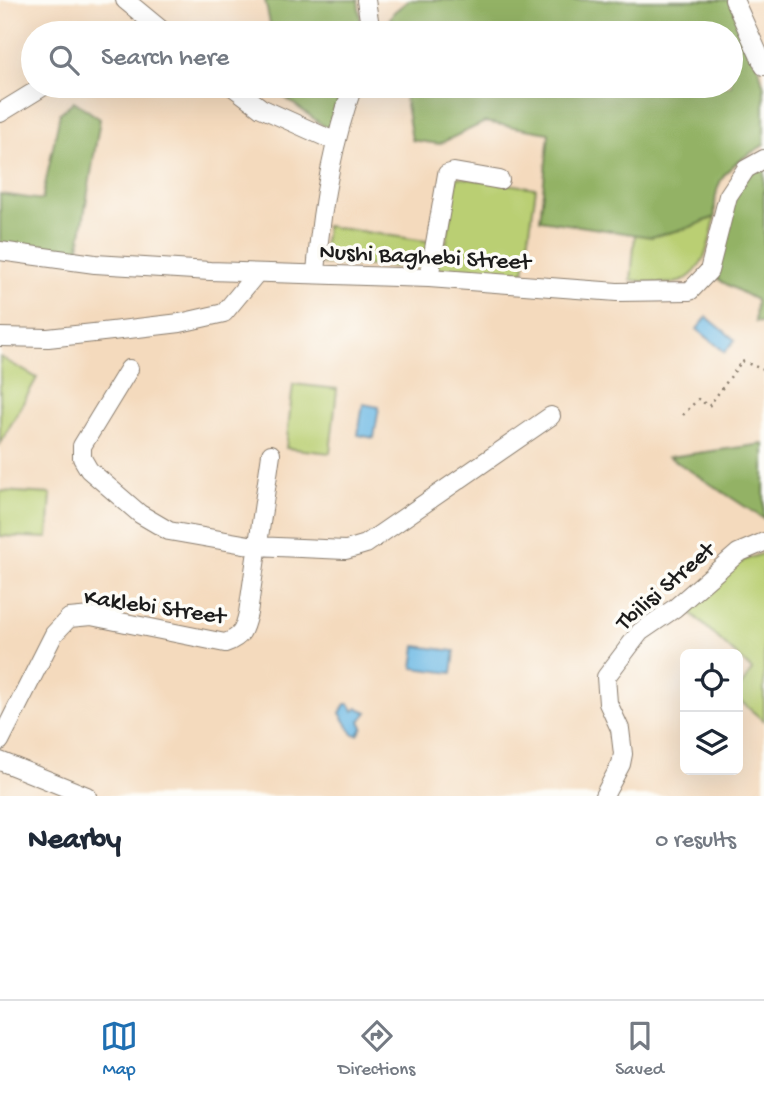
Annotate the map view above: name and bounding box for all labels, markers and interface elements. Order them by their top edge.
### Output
search box [21,21,743,98]
icon: search [45,41,83,79]
text: Search here [101,44,229,75]
street label: Nushi Baghebi Street [318,238,533,279]
street label: Tbilisi Street [609,535,723,640]
street label: Kaklebi Street [82,584,229,633]
map controls [680,649,743,775]
button: locate [680,649,743,712]
button: layers [680,712,743,775]
text: Nearby [28,824,121,859]
text: 0 results [655,828,736,855]
tab: Map [100,1017,138,1082]
tab: Directions [338,1017,415,1082]
tab: Saved [615,1017,664,1082]

